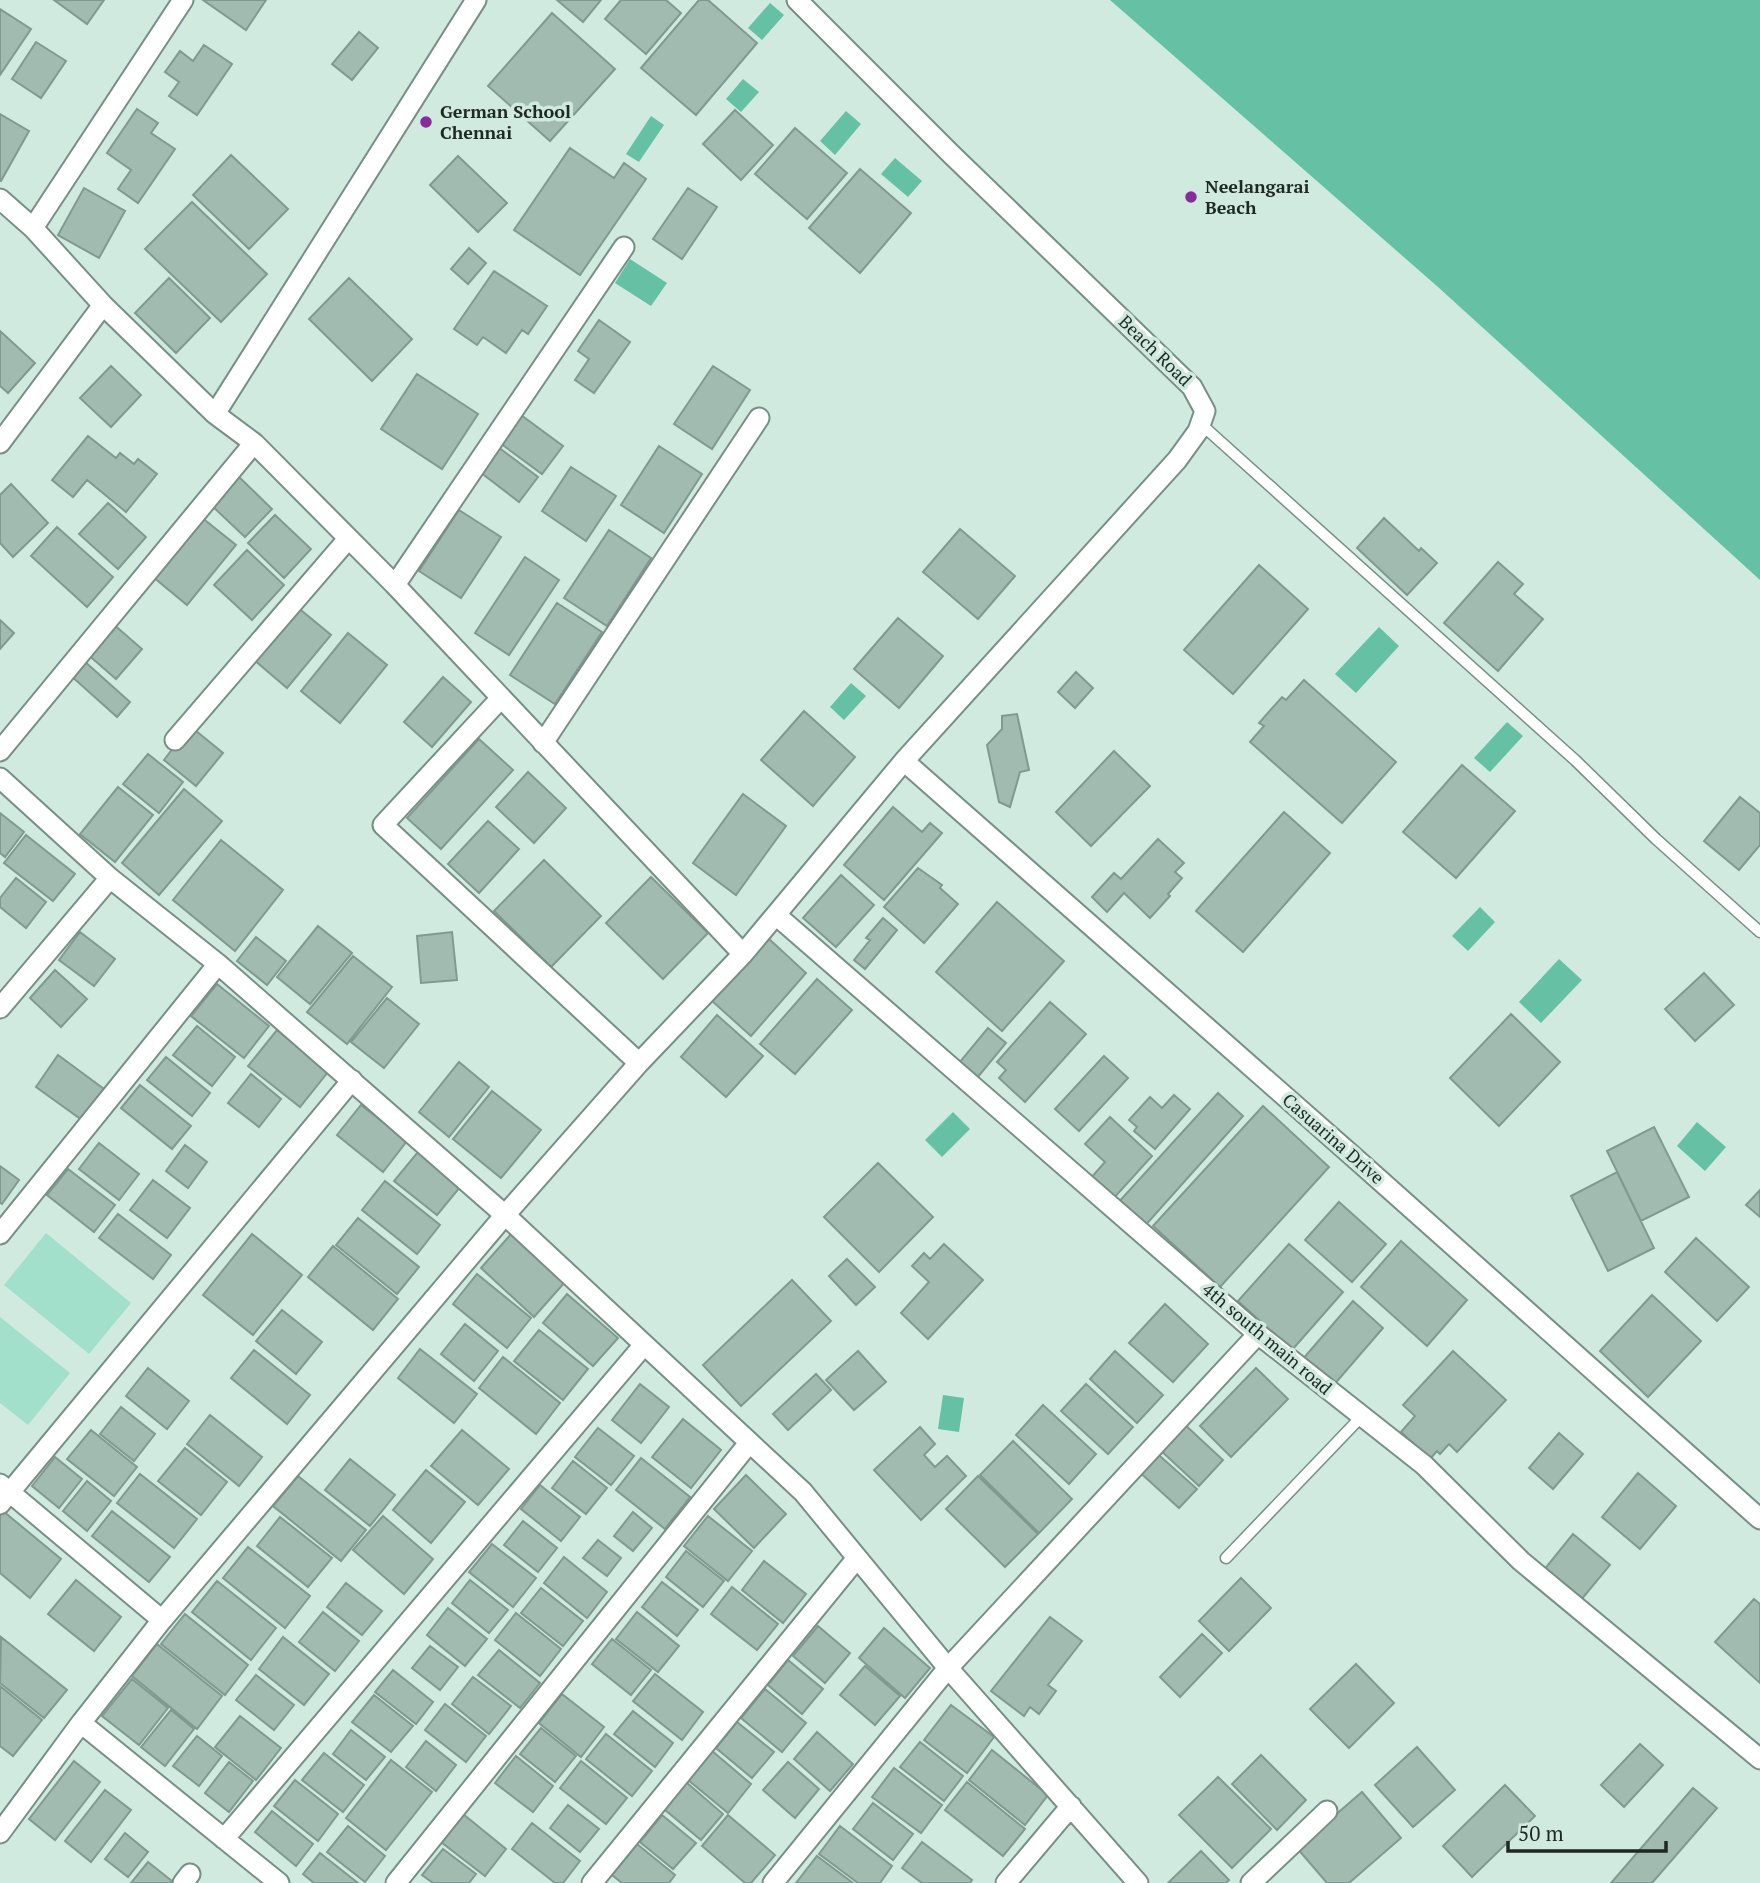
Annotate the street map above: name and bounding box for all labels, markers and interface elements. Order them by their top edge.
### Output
place label: German School Chennai [440,99,571,144]
marker: German School Chennai [418,114,434,130]
place label: Neelangarai Beach [1205,174,1310,219]
marker: Neelangarai Beach [1183,189,1199,205]
street label: Beach Road [1114,309,1197,391]
street label: Casuarina Drive [1278,1087,1390,1189]
street label: 4th south main road [1198,1277,1337,1399]
scale bar [1508,1810,1666,1854]
text: 50 m [1518,1819,1564,1847]

